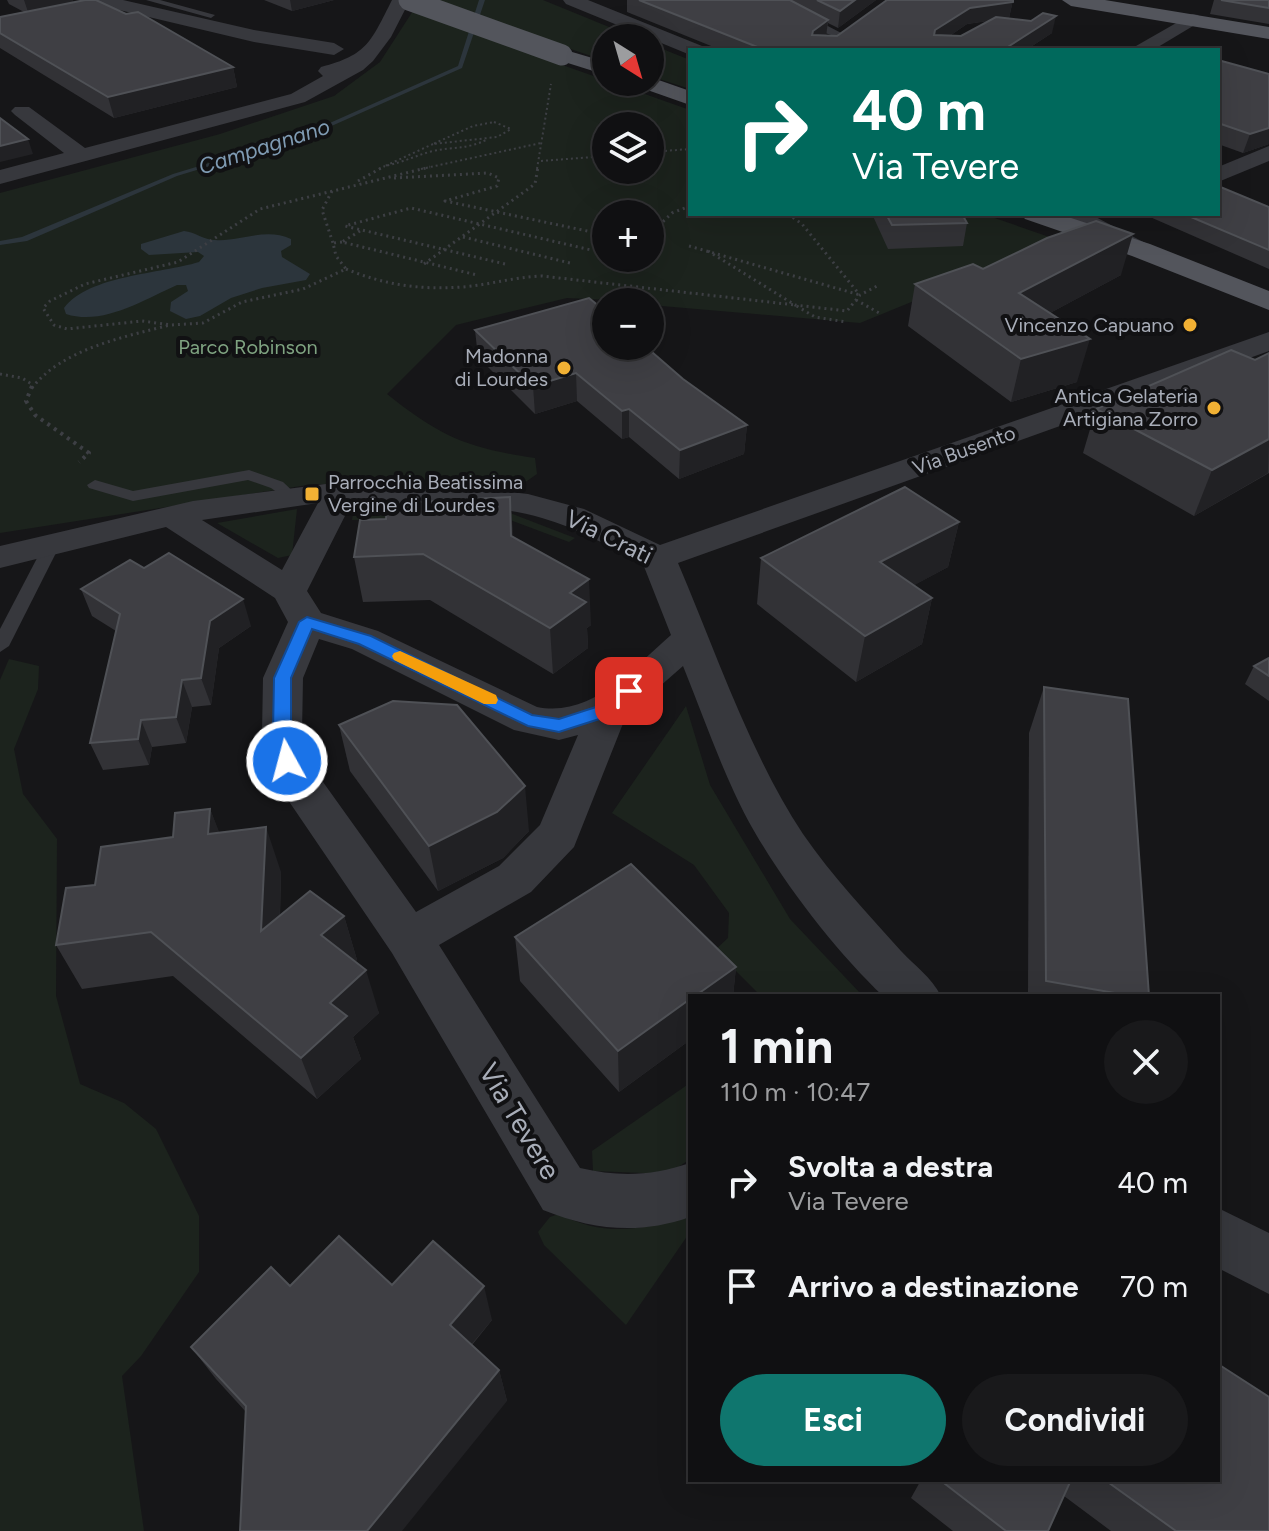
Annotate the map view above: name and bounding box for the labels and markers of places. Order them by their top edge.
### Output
place label: Vincenzo Capuano [1005,313,1174,337]
marker: Vincenzo Capuano [1181,316,1199,334]
place label: Madonna di Lourdes [455,344,548,391]
marker: Madonna di Lourdes [555,359,573,377]
place label: Antica Gelateria Artigiana Zorro [1054,384,1198,431]
marker: Antica Gelateria Artigiana Zorro [1205,399,1223,417]
place label: Parrocchia Beatissima Vergine di Lourdes [328,470,523,517]
marker: Parrocchia Beatissima Vergine di Lourdes [303,485,321,503]
pin [595,657,663,725]

